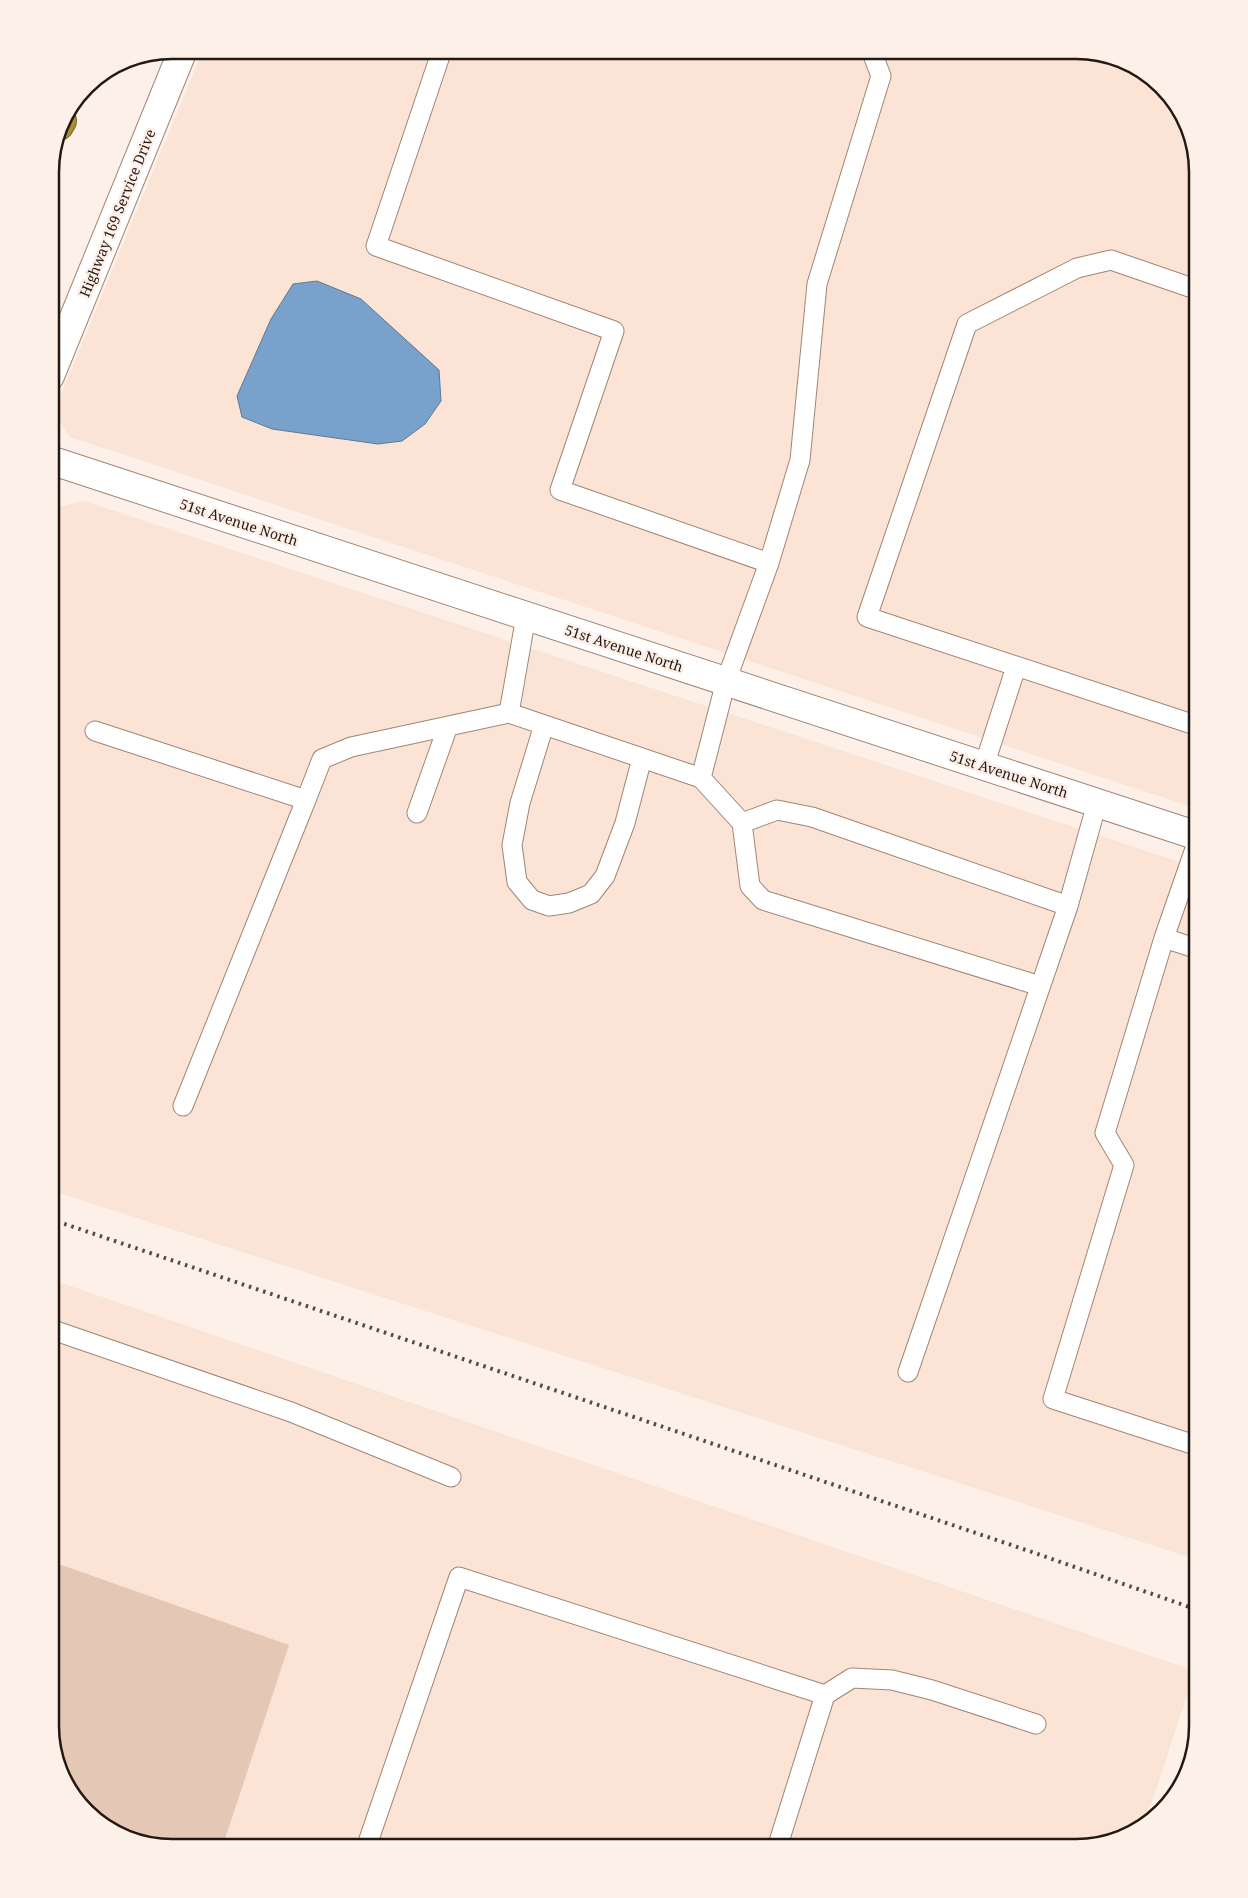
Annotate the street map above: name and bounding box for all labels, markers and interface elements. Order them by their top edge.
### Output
street label: Highway 169 Service Drive [75,126,159,300]
street label: 51st Avenue North [177,494,301,550]
street label: 51st Avenue North [562,620,686,676]
street label: 51st Avenue North [947,746,1071,802]

